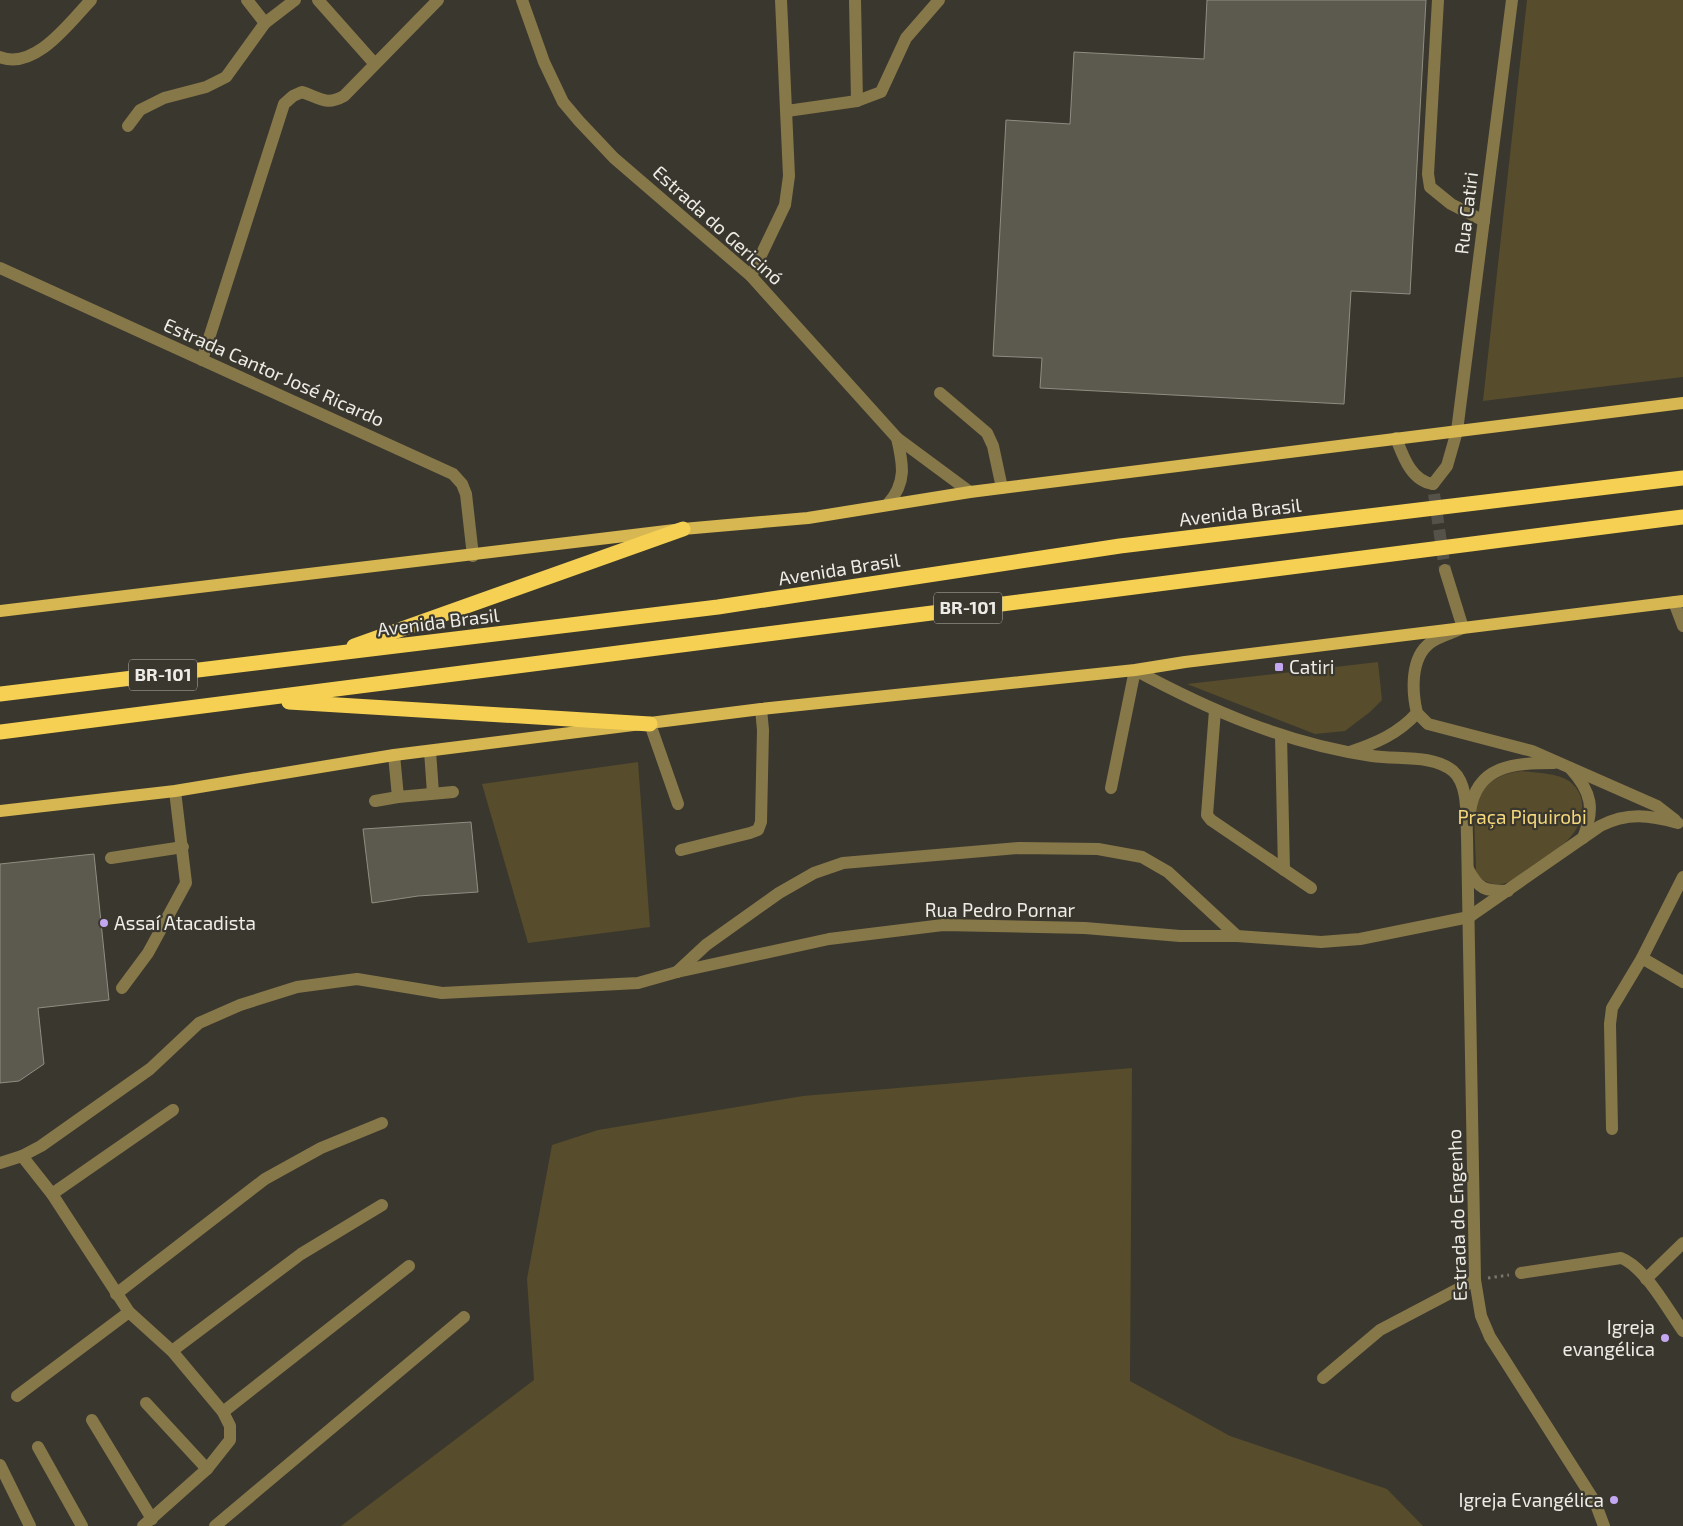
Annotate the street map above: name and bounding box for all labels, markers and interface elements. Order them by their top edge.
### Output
street label: Estrada do Gericinó [648,160,788,289]
street label: Rua Catiri [1449,170,1482,255]
street label: Estrada Cantor José Ricardo [160,312,388,431]
street label: Avenida Brasil [1178,493,1303,530]
street label: Avenida Brasil [777,547,902,589]
road number: BR-101 [934,592,1002,624]
street label: Avenida Brasil [376,603,501,640]
place label: Catiri [1289,655,1335,678]
road number: BR-101 [129,660,197,690]
marker: Catiri [1273,661,1285,673]
park label: Praça Piquirobi [1457,805,1587,829]
street label: Rua Pedro Pornar [925,898,1076,921]
place label: Assaí Atacadista [114,911,256,934]
marker: Assaí Atacadista [98,917,110,929]
street label: Estrada do Engenho [1442,1128,1471,1302]
place label: Igreja evangélica [1563,1315,1655,1360]
marker: Igreja evangélica [1659,1332,1671,1344]
place label: Igreja Evangélica [1459,1488,1604,1511]
marker: Igreja Evangélica [1608,1494,1620,1506]

